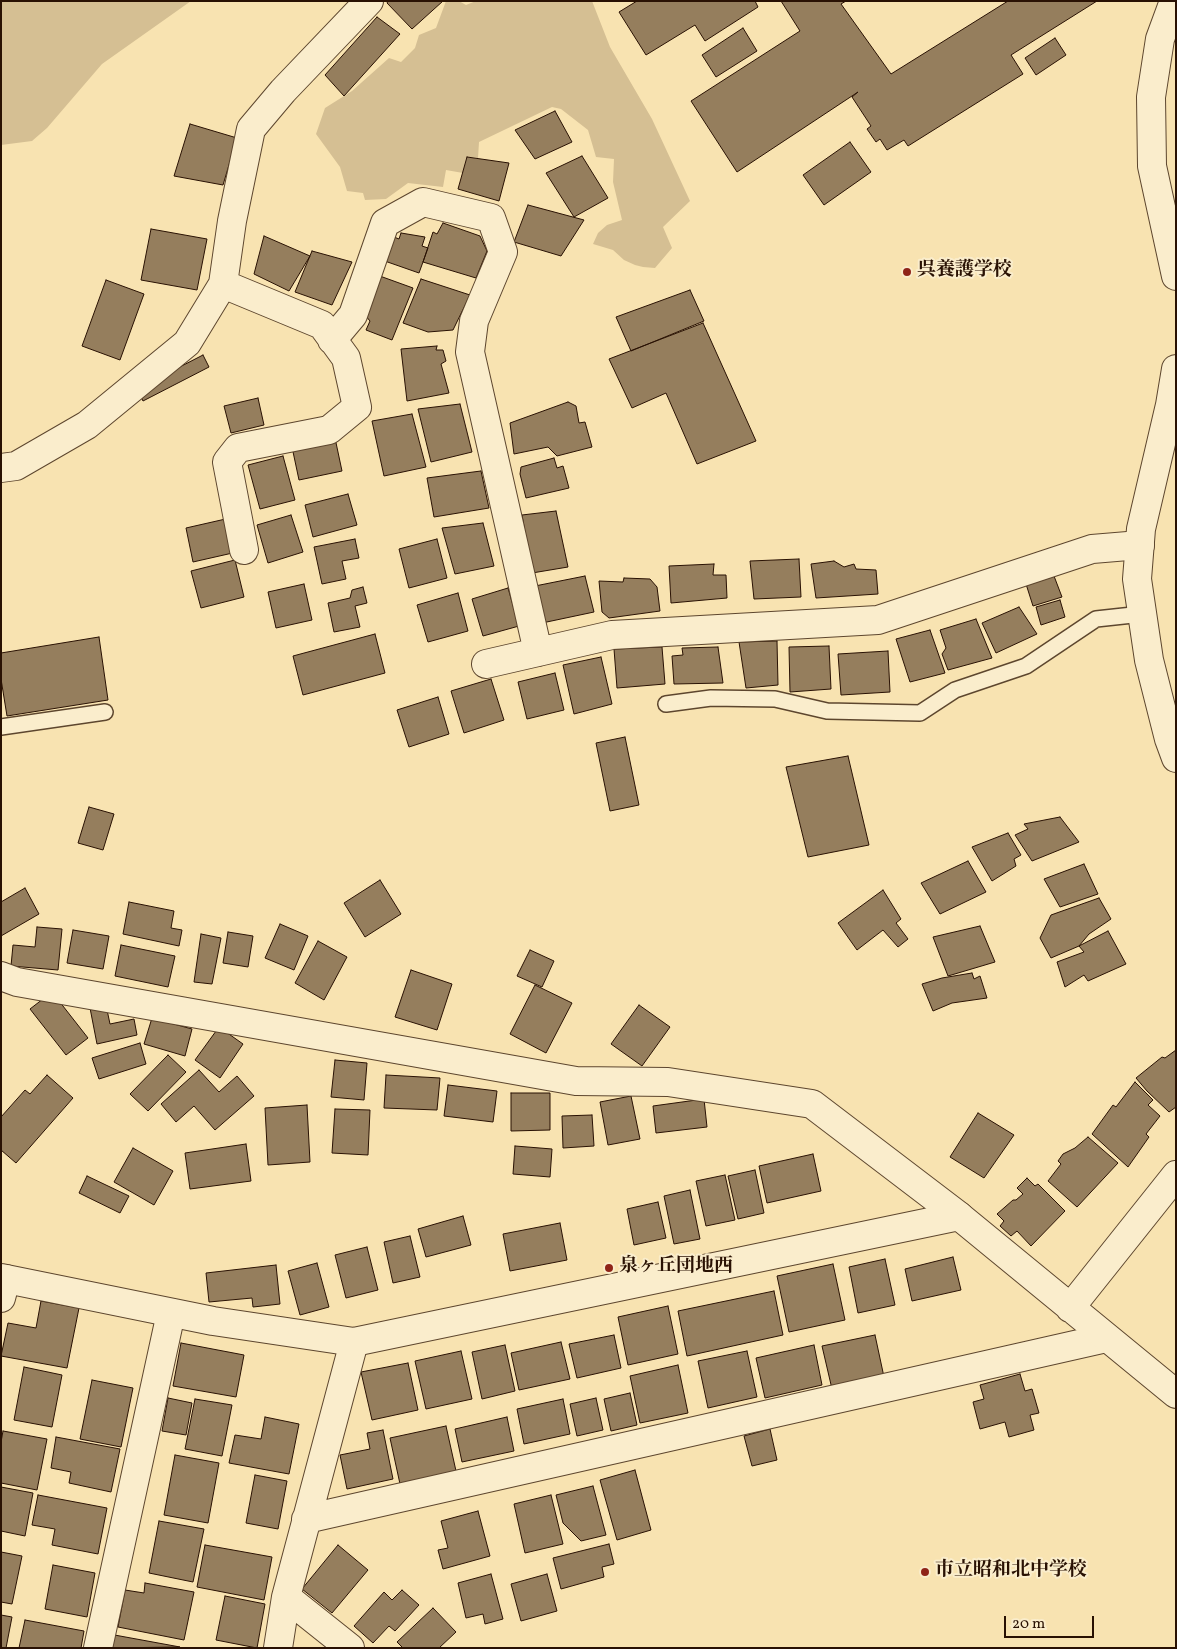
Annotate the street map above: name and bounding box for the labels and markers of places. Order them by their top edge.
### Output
place label: 呉養護学校 [917,261,1012,283]
marker: 呉養護学校 [901,266,913,278]
place label: 泉ヶ丘団地西 [619,1257,733,1279]
marker: 泉ヶ丘団地西 [603,1262,615,1274]
place label: 市立昭和北中学校 [935,1561,1087,1583]
marker: 市立昭和北中学校 [919,1566,931,1578]

